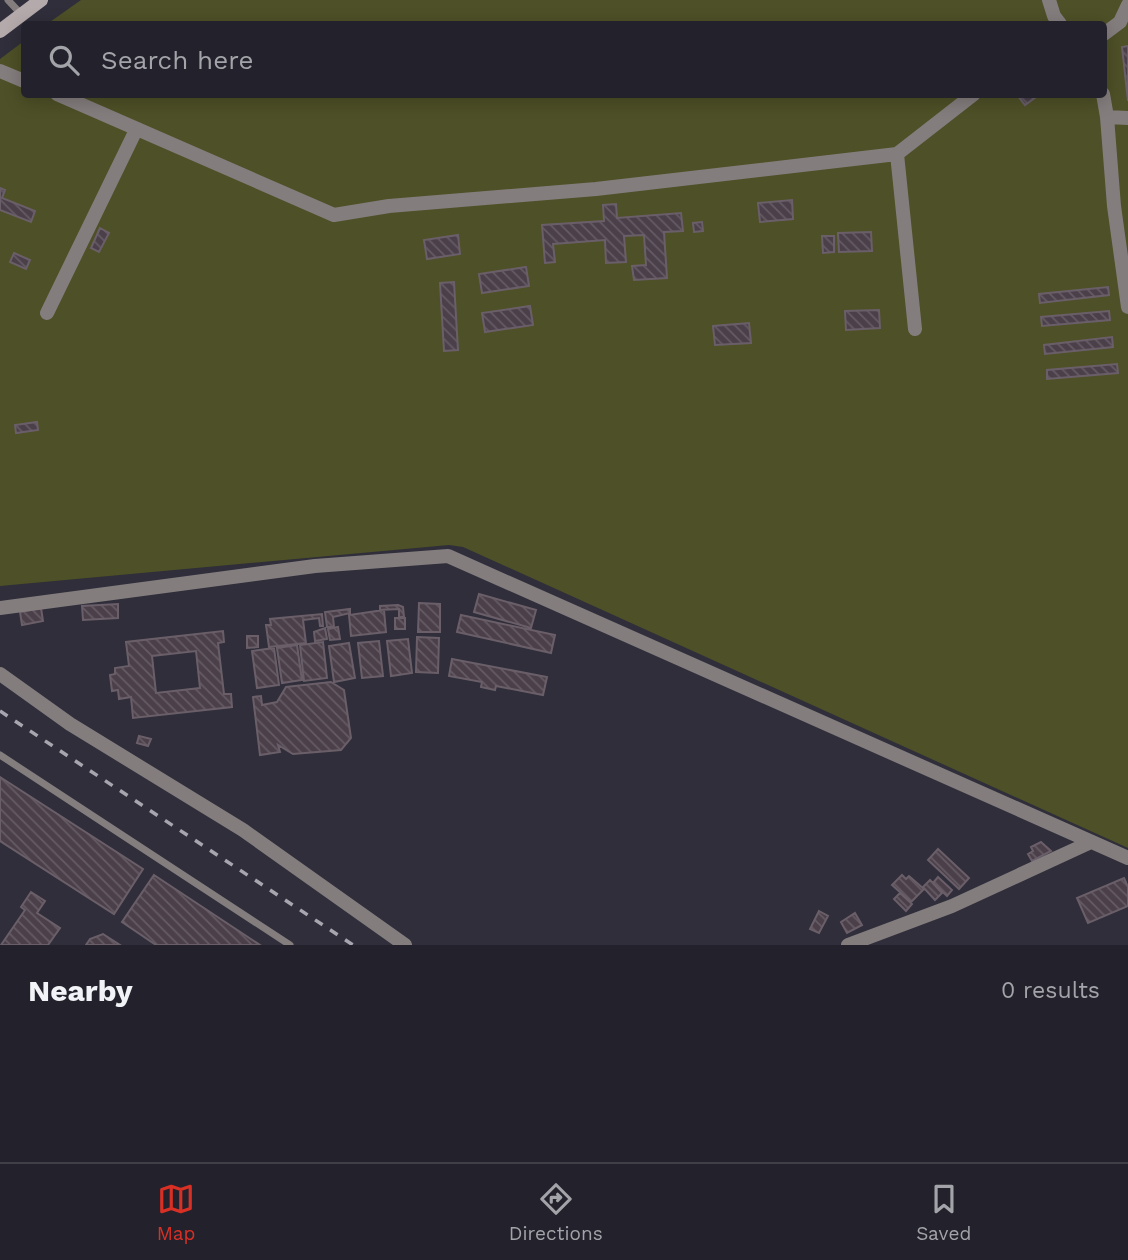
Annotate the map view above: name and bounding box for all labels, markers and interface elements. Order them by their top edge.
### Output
search box [21,21,1107,98]
icon: search [45,41,83,79]
text: Search here [101,45,253,75]
text: Nearby [28,973,133,1008]
text: 0 results [1001,977,1100,1004]
tab: Map [157,1180,195,1245]
tab: Directions [509,1180,603,1245]
tab: Saved [916,1180,971,1245]

